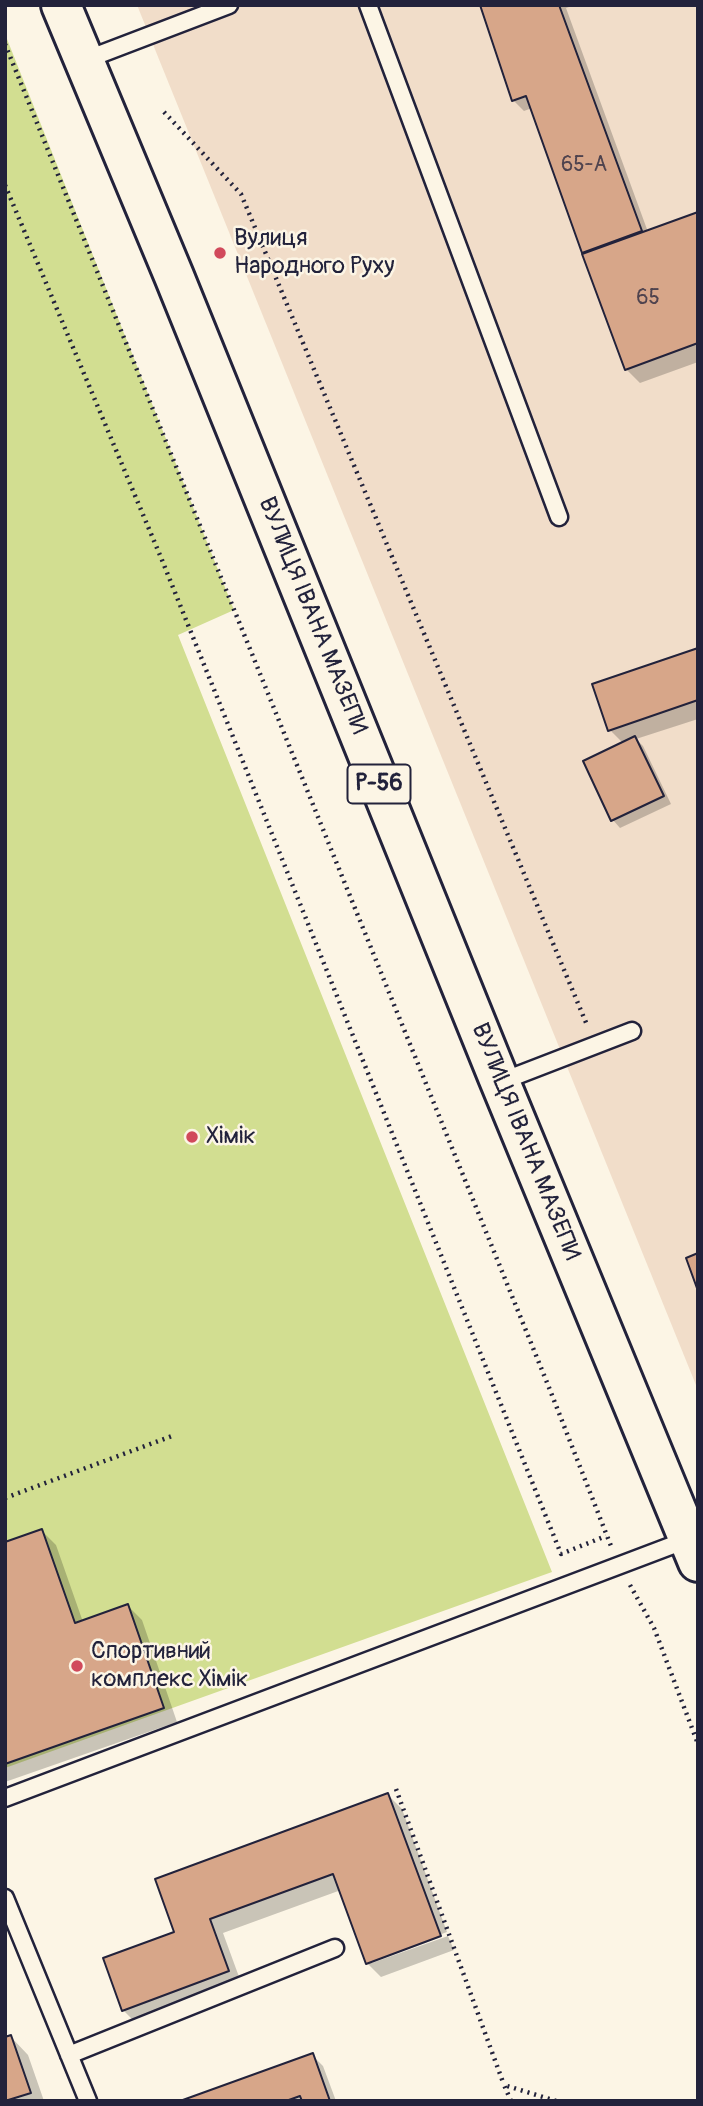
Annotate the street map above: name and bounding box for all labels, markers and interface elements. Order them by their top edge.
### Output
house number: 65-А [561,153,607,179]
place label: Вулиця Народного Руху [234,225,395,281]
marker: Вулиця Народного Руху [212,245,228,261]
house number: 65 [636,286,660,312]
street label: ВУЛИЦЯ ІВАНА МАЗЕПИ [251,493,373,739]
road number: Р-56 [348,764,410,804]
street label: ВУЛИЦЯ ІВАНА МАЗЕПИ [464,1019,586,1265]
place label: Хімік [206,1123,256,1151]
marker: Хімік [184,1129,200,1145]
place label: Спортивний комплекс Хімік [91,1638,248,1694]
marker: Спортивний комплекс Хімік [69,1658,85,1674]

